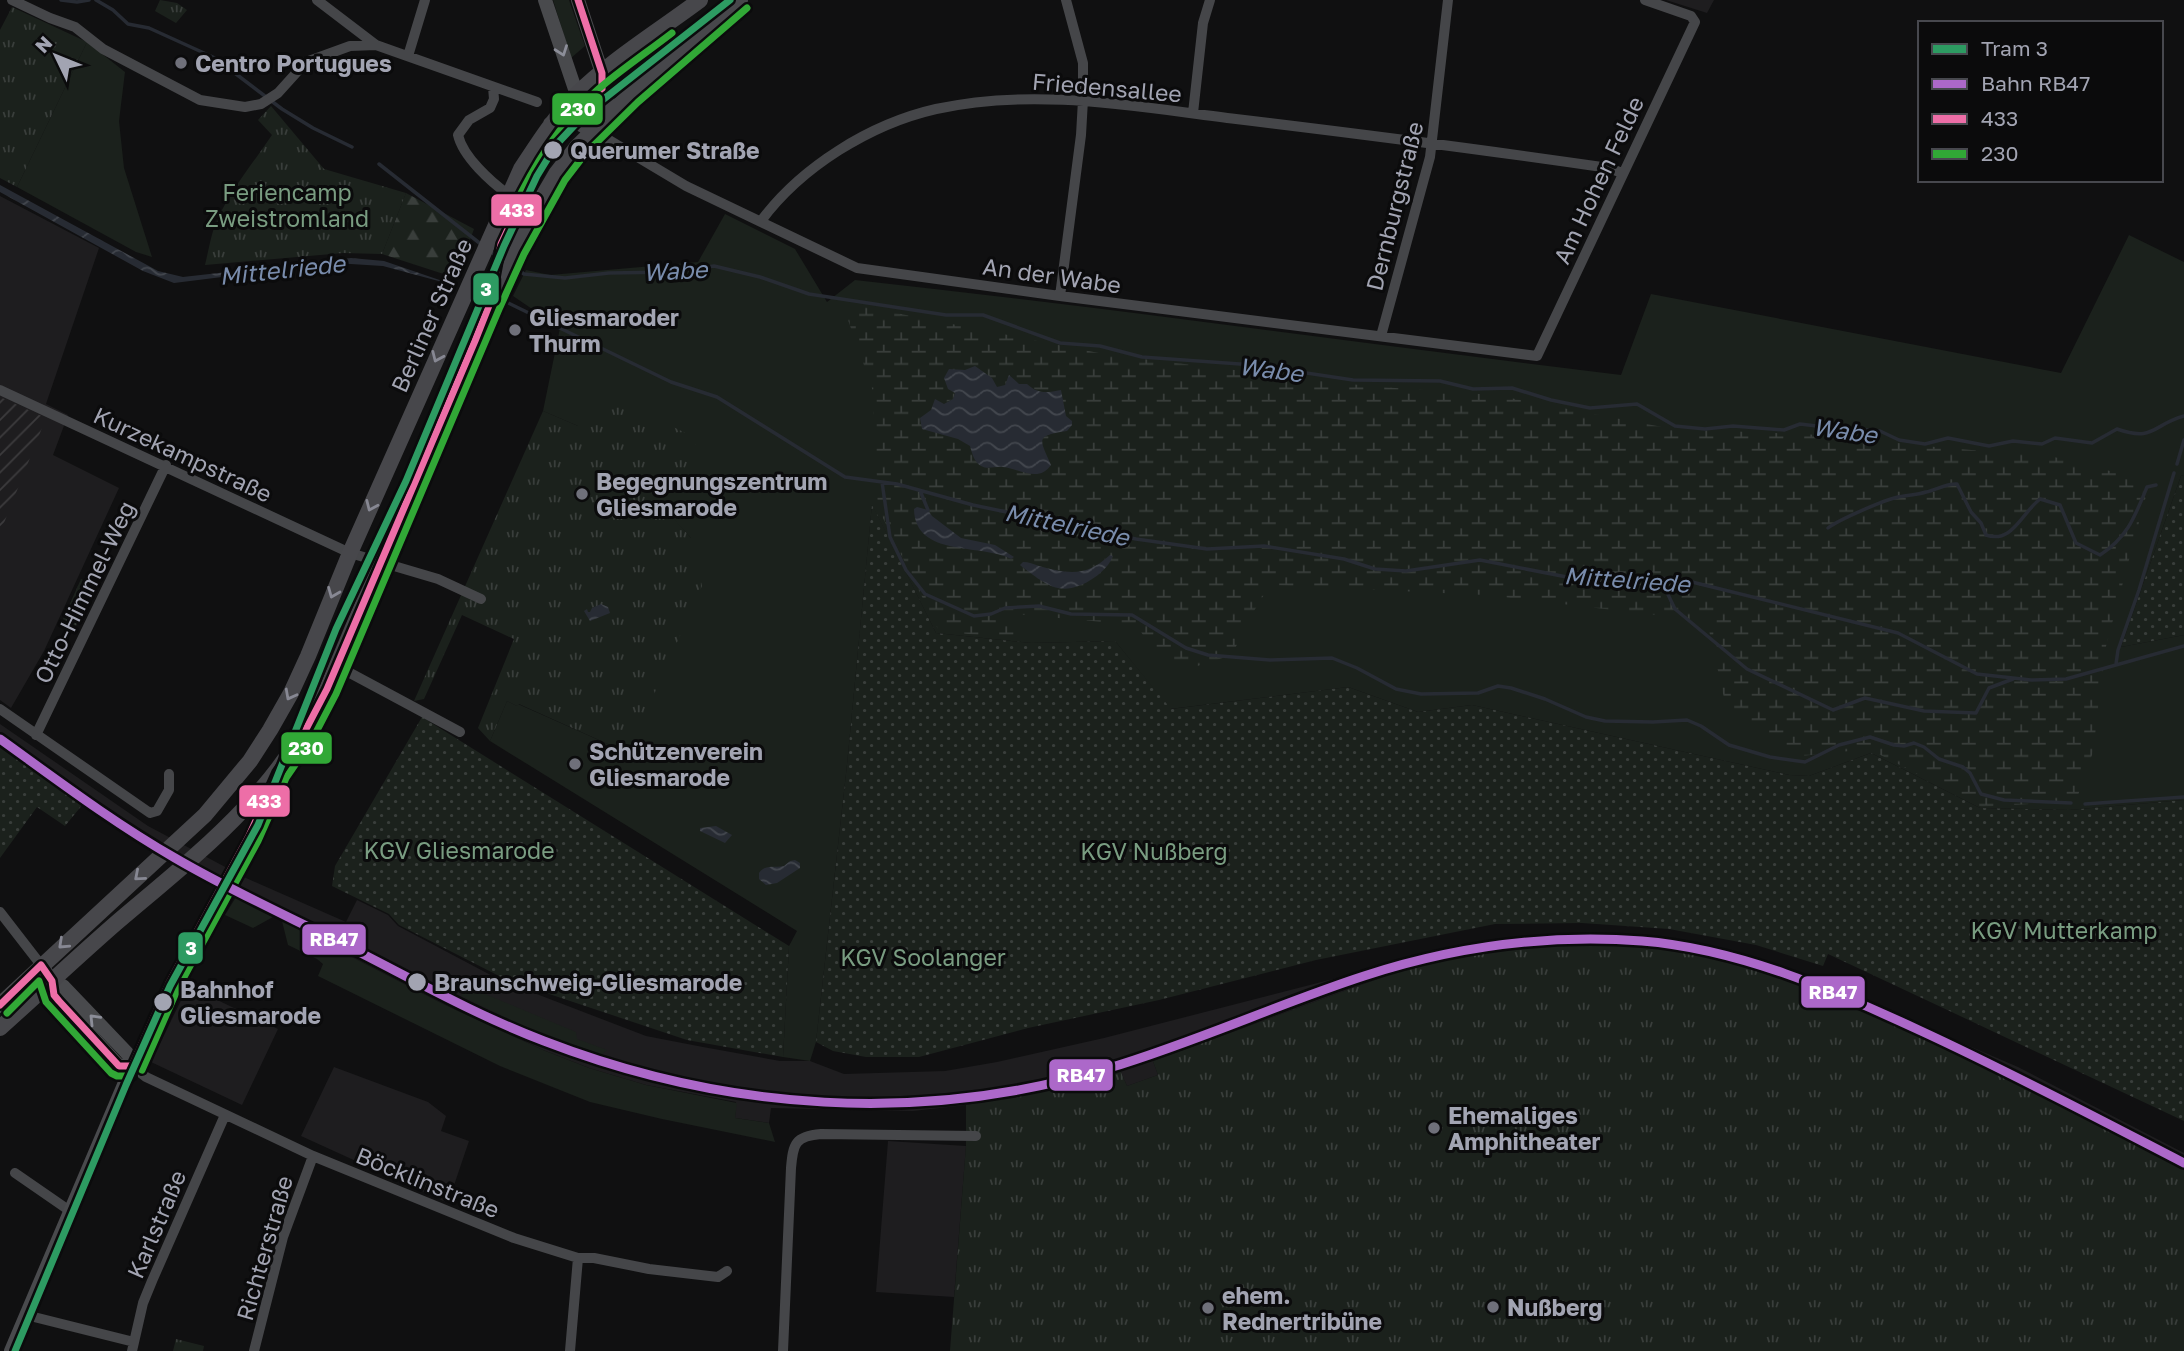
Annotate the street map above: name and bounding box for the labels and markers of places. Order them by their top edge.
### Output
place label: Centro Portugues [195,49,392,77]
marker: Centro Portugues [173,55,189,71]
place label: Querumer Straße [570,136,760,164]
marker: Querumer Straße [542,139,564,161]
place label: Gliesmaroder Thurm [529,303,679,357]
marker: Gliesmaroder Thurm [507,322,523,338]
place label: Begegnungszentrum Gliesmarode [596,467,827,521]
marker: Begegnungszentrum Gliesmarode [574,486,590,502]
place label: Schützenverein Gliesmarode [589,737,763,791]
marker: Schützenverein Gliesmarode [567,756,583,772]
place label: Braunschweig-Gliesmarode [434,968,742,996]
marker: Braunschweig-Gliesmarode [406,971,428,993]
place label: Bahnhof Gliesmarode [180,975,321,1029]
marker: Bahnhof Gliesmarode [152,991,174,1013]
place label: Ehemaliges Amphitheater [1448,1101,1601,1155]
marker: Ehemaliges Amphitheater [1426,1120,1442,1136]
place label: ehem. Rednertribüne [1222,1281,1382,1335]
place label: Nußberg [1507,1293,1602,1321]
marker: Nußberg [1485,1299,1501,1315]
marker: ehem. Rednertribüne [1200,1300,1216,1316]

